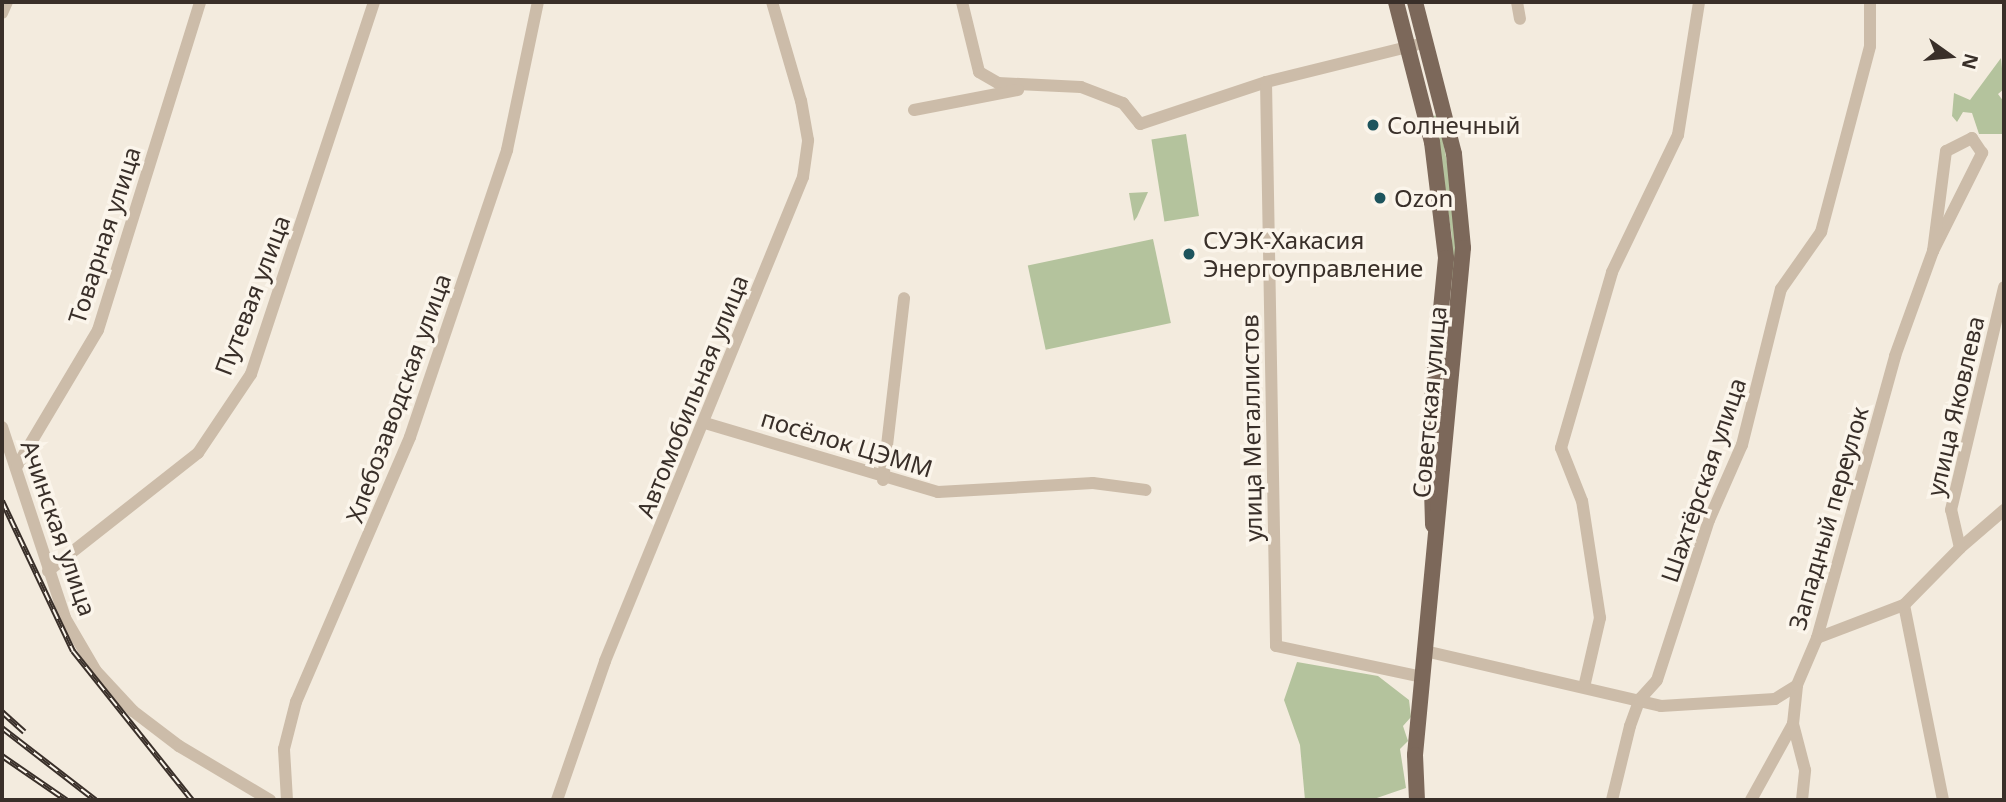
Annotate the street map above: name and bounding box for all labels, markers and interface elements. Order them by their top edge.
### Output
north arrow [1915,21,1985,91]
text: N [1956,51,1985,72]
place label: Солнечный [1387,111,1520,139]
marker: Солнечный [1365,117,1381,133]
street label: Товарная улица [62,143,146,327]
place label: Ozon [1394,184,1453,212]
marker: Ozon [1372,190,1388,206]
street label: Путевая улица [208,211,296,379]
place label: СУЭК-Хакасия Энергоуправление [1203,226,1423,282]
marker: СУЭК-Хакасия Энергоуправление [1181,246,1197,262]
street label: Хлебозаводская улица [340,270,456,526]
street label: Автомобильная улица [630,270,754,522]
street label: Советская улица [1406,305,1452,499]
street label: улица Яковлева [1920,313,1990,499]
street label: улица Металлистов [1235,314,1267,542]
street label: Шахтёрская улица [1655,374,1751,586]
street label: посёлок ЦЭММ [758,403,936,483]
street label: Западный переулок [1782,403,1874,633]
street label: Ачинская улица [15,436,103,620]

